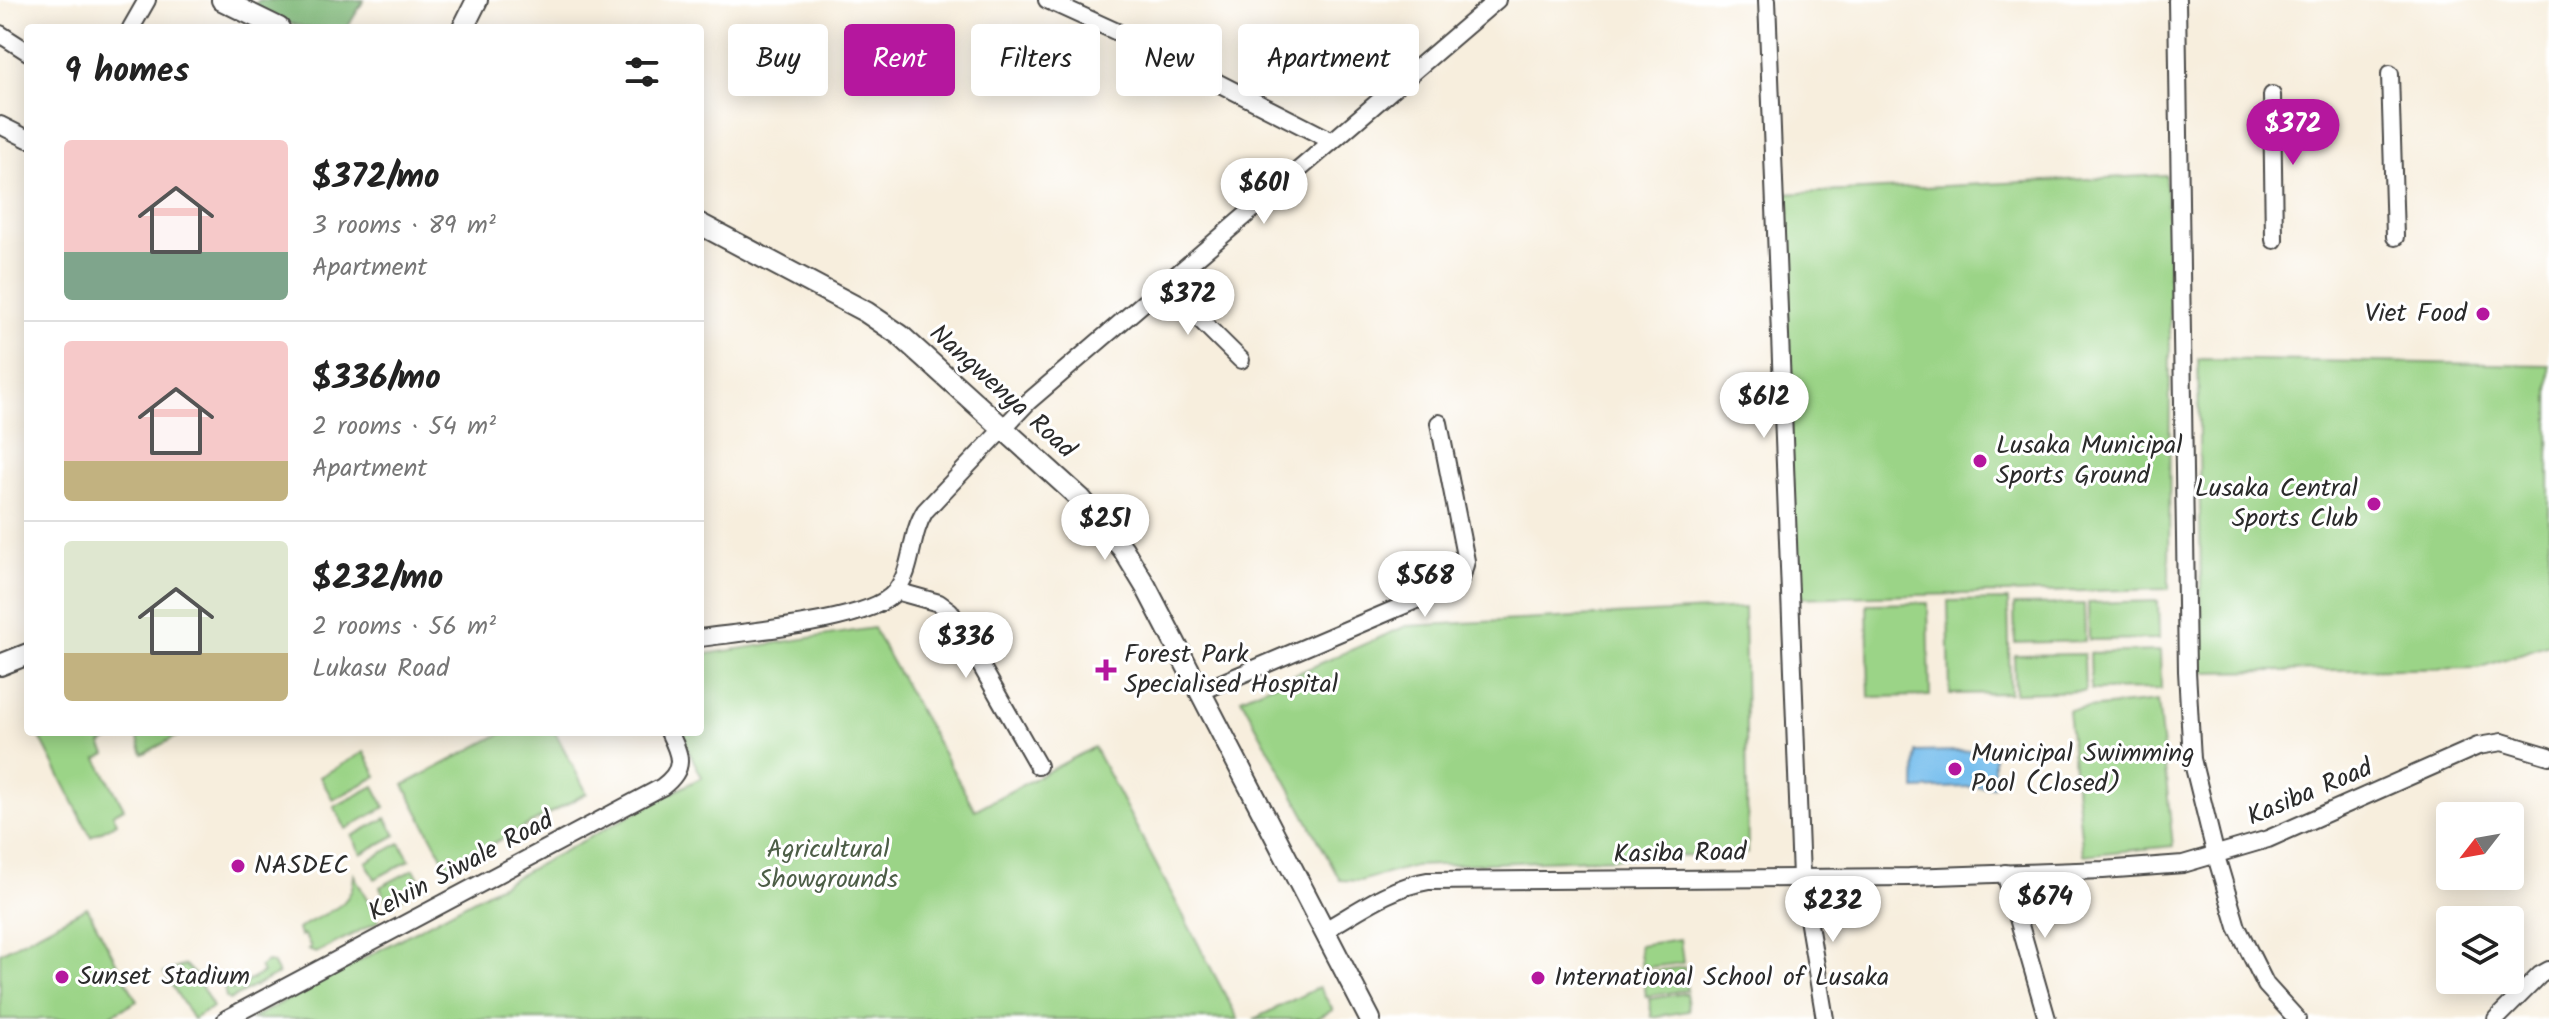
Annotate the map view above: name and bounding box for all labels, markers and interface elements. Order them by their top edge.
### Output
chip: Buy [728,24,828,96]
chip: Rent [844,24,955,96]
chip: Filters [971,24,1100,96]
chip: New [1116,24,1222,96]
chip: Apartment [1238,24,1419,96]
text: 9 homes [64,45,189,99]
icon: filters [620,50,664,94]
pin: $372 [2246,99,2340,167]
text: $372 [2264,104,2322,146]
text: $372/mo [312,151,440,205]
pin: $601 [1217,158,1311,226]
text: $601 [1239,163,1289,205]
icon: home [128,172,224,268]
text: 3 rooms · 89 m² [312,205,496,247]
text: Apartment [312,247,427,289]
pin: $372 [1141,269,1235,337]
text: $372 [1159,274,1217,316]
place label: Viet Food [2365,293,2468,335]
marker: Viet Food [2474,305,2492,323]
street label: Nangwenya Road [919,314,1086,471]
text: $336/mo [312,352,441,406]
pin: $612 [1717,372,1811,440]
icon: home [128,373,224,469]
text: $612 [1738,377,1790,419]
text: 2 rooms · 54 m² [312,406,496,448]
place label: Lusaka Municipal Sports Ground [1996,425,2183,497]
text: Apartment [312,448,427,490]
marker: Lusaka Municipal Sports Ground [1971,452,1989,470]
place label: Lusaka Central Sports Club [2195,468,2358,540]
pin: $251 [1058,494,1152,562]
marker: Lusaka Central Sports Club [2365,495,2383,513]
text: $251 [1079,499,1131,541]
pin: $568 [1378,551,1472,619]
text: $232/mo [312,552,443,606]
text: $568 [1396,556,1454,598]
icon: home [128,573,224,669]
text: 2 rooms · 56 m² [312,606,496,648]
pin: $336 [919,612,1013,680]
text: $336 [937,617,995,659]
place label: Forest Park Specialised Hospital [1124,634,1338,706]
text: Lukasu Road [312,648,449,690]
marker: Forest Park Specialised Hospital [1095,659,1117,681]
place label: Municipal Swimming Pool (Closed) [1971,733,2195,805]
street label: Kasiba Road [2240,747,2380,838]
marker: Municipal Swimming Pool (Closed) [1946,760,1964,778]
street label: Kelvin Siwale Road [361,800,562,934]
north arrow [2436,802,2524,890]
map controls [2436,802,2524,994]
park label: Agricultural Showgrounds [758,829,898,901]
street label: Kasiba Road [1613,832,1748,876]
place label: NASDEC [254,845,349,887]
marker: NASDEC [229,857,247,875]
pin: $674 [1998,872,2092,940]
pin: $232 [1786,876,1880,944]
text: $674 [2017,877,2073,919]
text: $232 [1803,881,1863,923]
button: layers [2436,906,2524,994]
place label: Sunset Stadium [78,956,250,998]
place label: International School of Lusaka [1554,957,1889,999]
marker: Sunset Stadium [53,968,71,986]
marker: International School of Lusaka [1529,969,1547,987]

